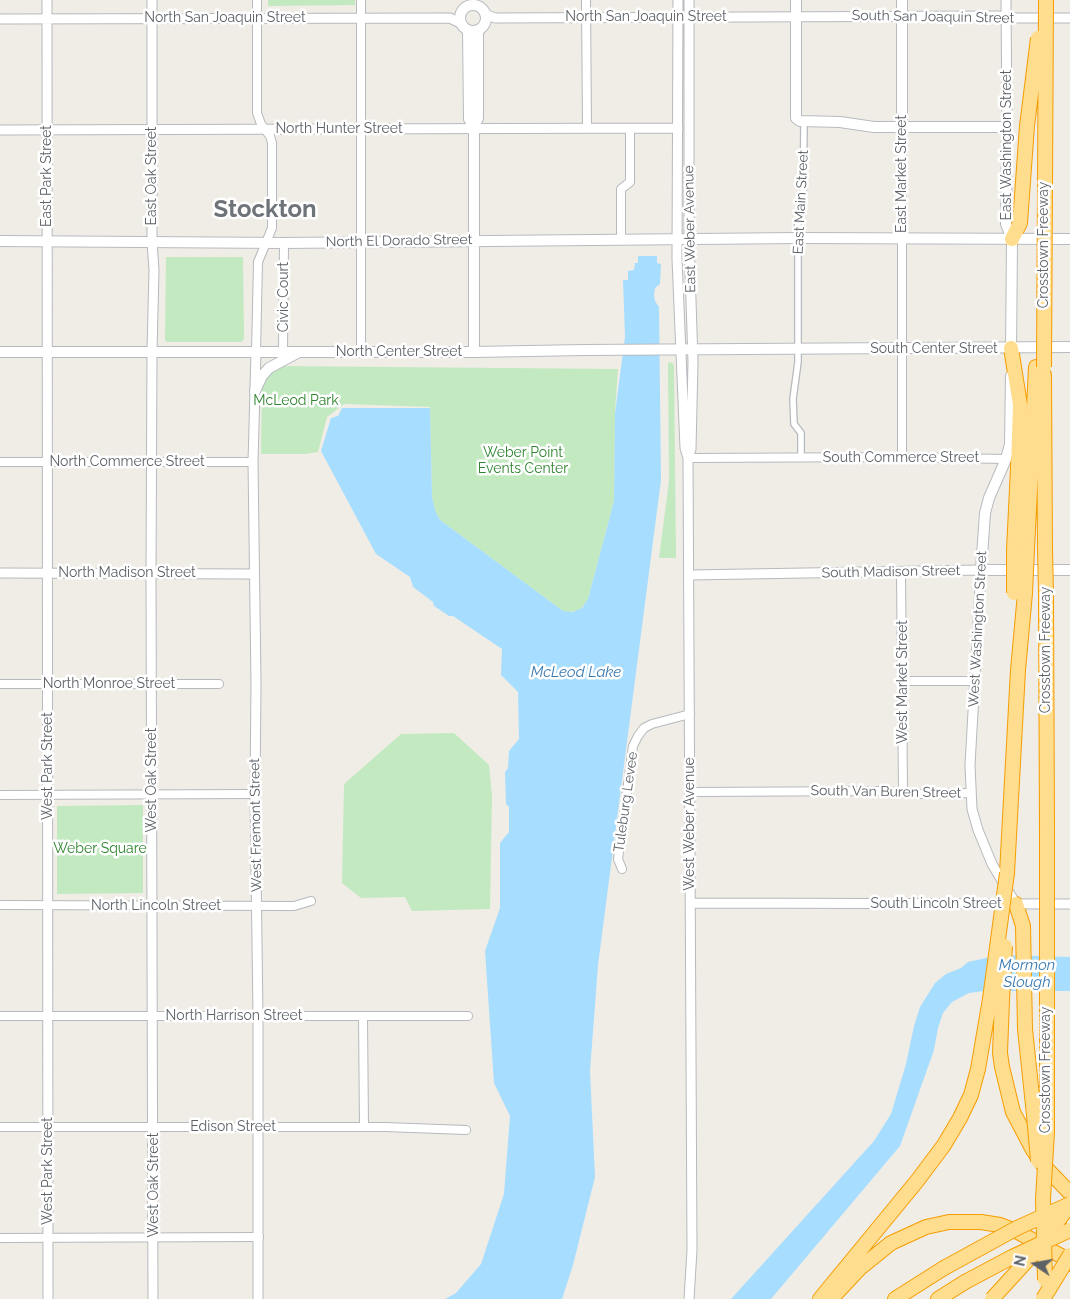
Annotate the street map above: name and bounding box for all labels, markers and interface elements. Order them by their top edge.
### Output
street label: South San Joaquin Street [852,7,1014,27]
street label: North San Joaquin Street [565,9,727,25]
street label: North San Joaquin Street [144,10,306,26]
street label: East Washington Street [999,70,1015,220]
street label: East Market Street [894,115,910,233]
street label: North Hunter Street [275,121,403,137]
street label: East Park Street [39,125,55,227]
street label: East Oak Street [144,126,160,226]
street label: East Main Street [790,149,812,255]
street label: East Weber Avenue [680,165,700,293]
street label: Crosstown Freeway [1036,182,1052,308]
district label: Stockton [213,196,317,224]
street label: North El Dorado Street [326,231,472,251]
street label: Civic Court [276,262,292,332]
street label: South Center Street [870,341,998,357]
street label: North Center Street [336,344,462,360]
park label: McLeod Park [253,393,339,409]
park label: Weber Point Events Center [478,445,568,478]
street label: South Commerce Street [823,450,979,466]
street label: North Commerce Street [49,454,205,470]
street label: West Washington Street [966,550,990,708]
street label: South Madison Street [821,562,961,582]
street label: North Madison Street [58,565,196,581]
street label: Crosstown Freeway [1038,587,1054,713]
street label: West Market Street [895,620,911,744]
water label: McLeod Lake [531,663,621,681]
street label: North Monroe Street [43,676,175,692]
street label: West Park Street [40,712,56,820]
street label: West Oak Street [144,728,160,832]
street label: Tuleburg Levee [611,751,641,853]
street label: West Weber Avenue [682,757,698,891]
street label: West Fremont Street [246,758,266,892]
street label: South Van Buren Street [810,782,962,802]
park label: Weber Square [53,841,147,857]
street label: South Lincoln Street [870,896,1002,912]
street label: North Lincoln Street [91,898,221,914]
water label: Mormon Slough [999,956,1055,991]
street label: Crosstown Freeway [1038,1007,1054,1133]
street label: North Harrison Street [166,1008,302,1024]
street label: West Park Street [40,1117,56,1225]
street label: Edison Street [190,1119,276,1135]
street label: West Oak Street [146,1133,162,1237]
north arrow [1010,1239,1060,1289]
text: N [1011,1254,1029,1268]

